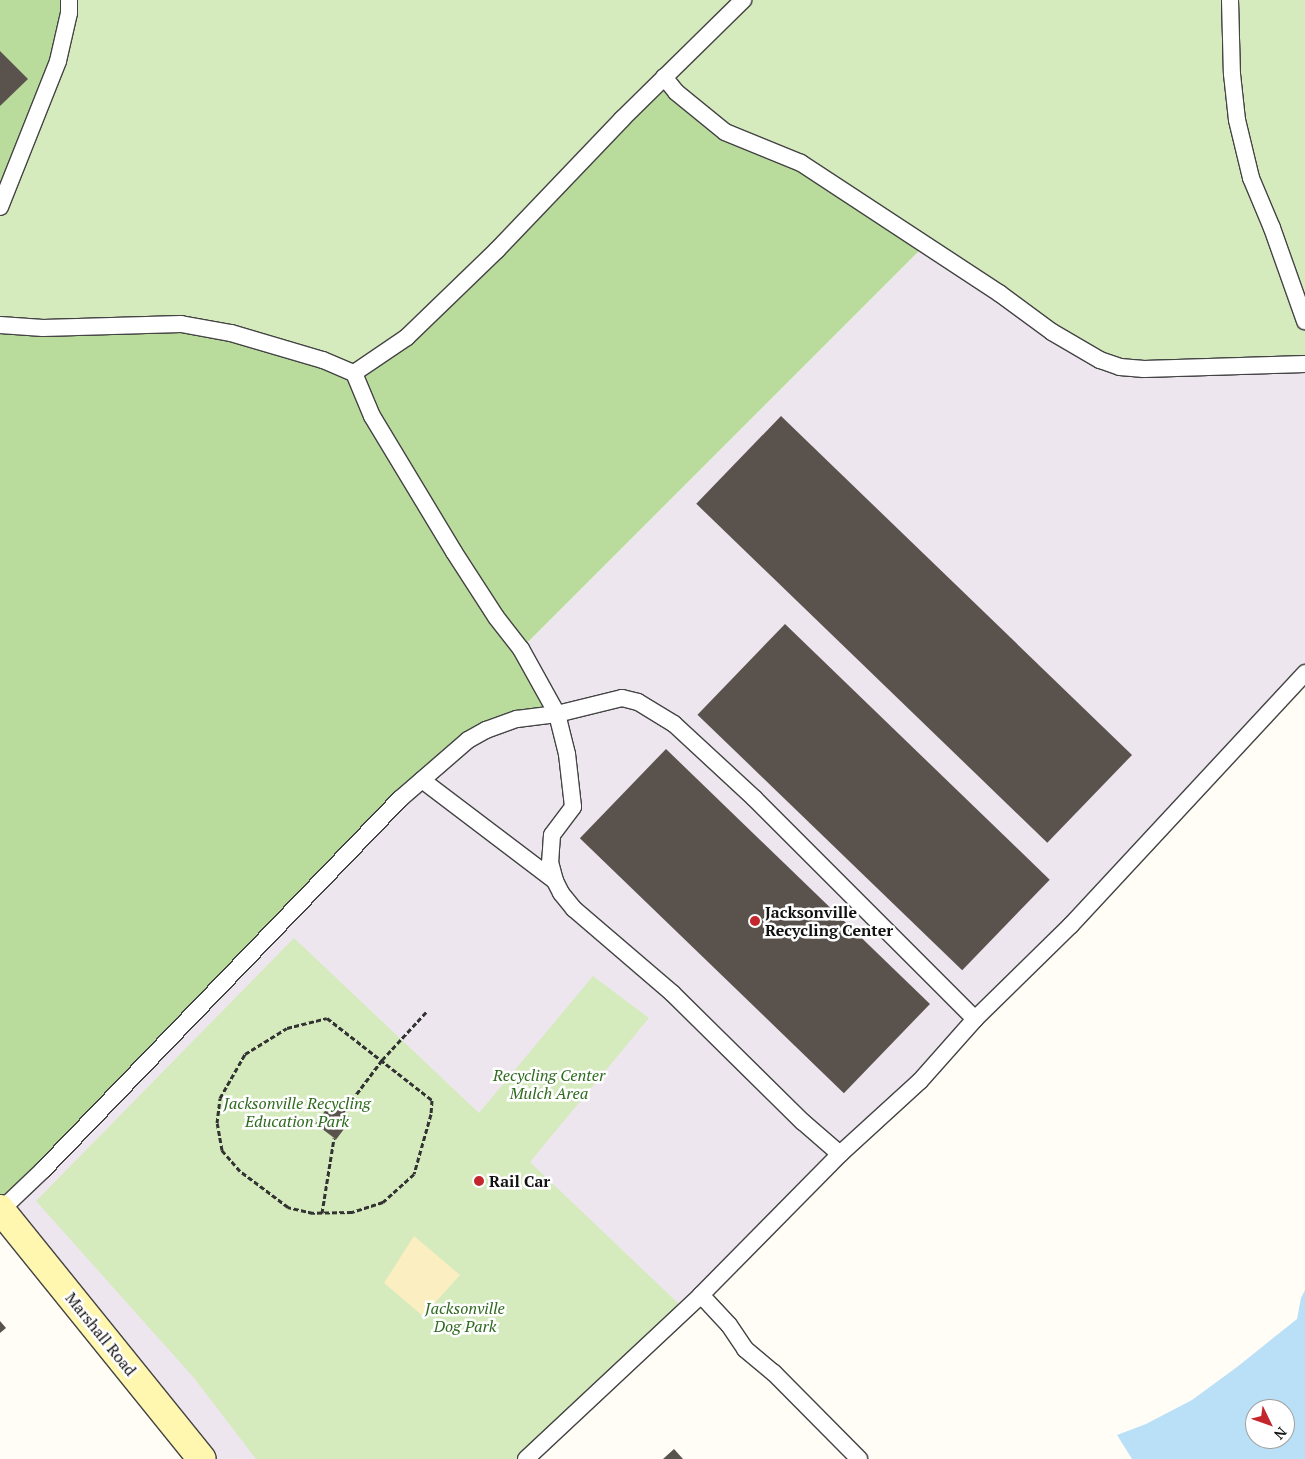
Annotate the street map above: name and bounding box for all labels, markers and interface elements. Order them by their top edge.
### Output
place label: Jacksonville Recycling Center [765,902,893,940]
marker: Jacksonville Recycling Center [749,915,761,927]
park label: Recycling Center Mulch Area [493,1065,605,1103]
park label: Jacksonville Recycling Education Park [223,1093,371,1131]
place label: Rail Car [489,1171,550,1191]
marker: Rail Car [473,1175,485,1187]
street label: Marshall Road [62,1288,140,1380]
park label: Jacksonville Dog Park [425,1298,505,1336]
north arrow [1245,1399,1295,1449]
text: N [1270,1423,1291,1444]

